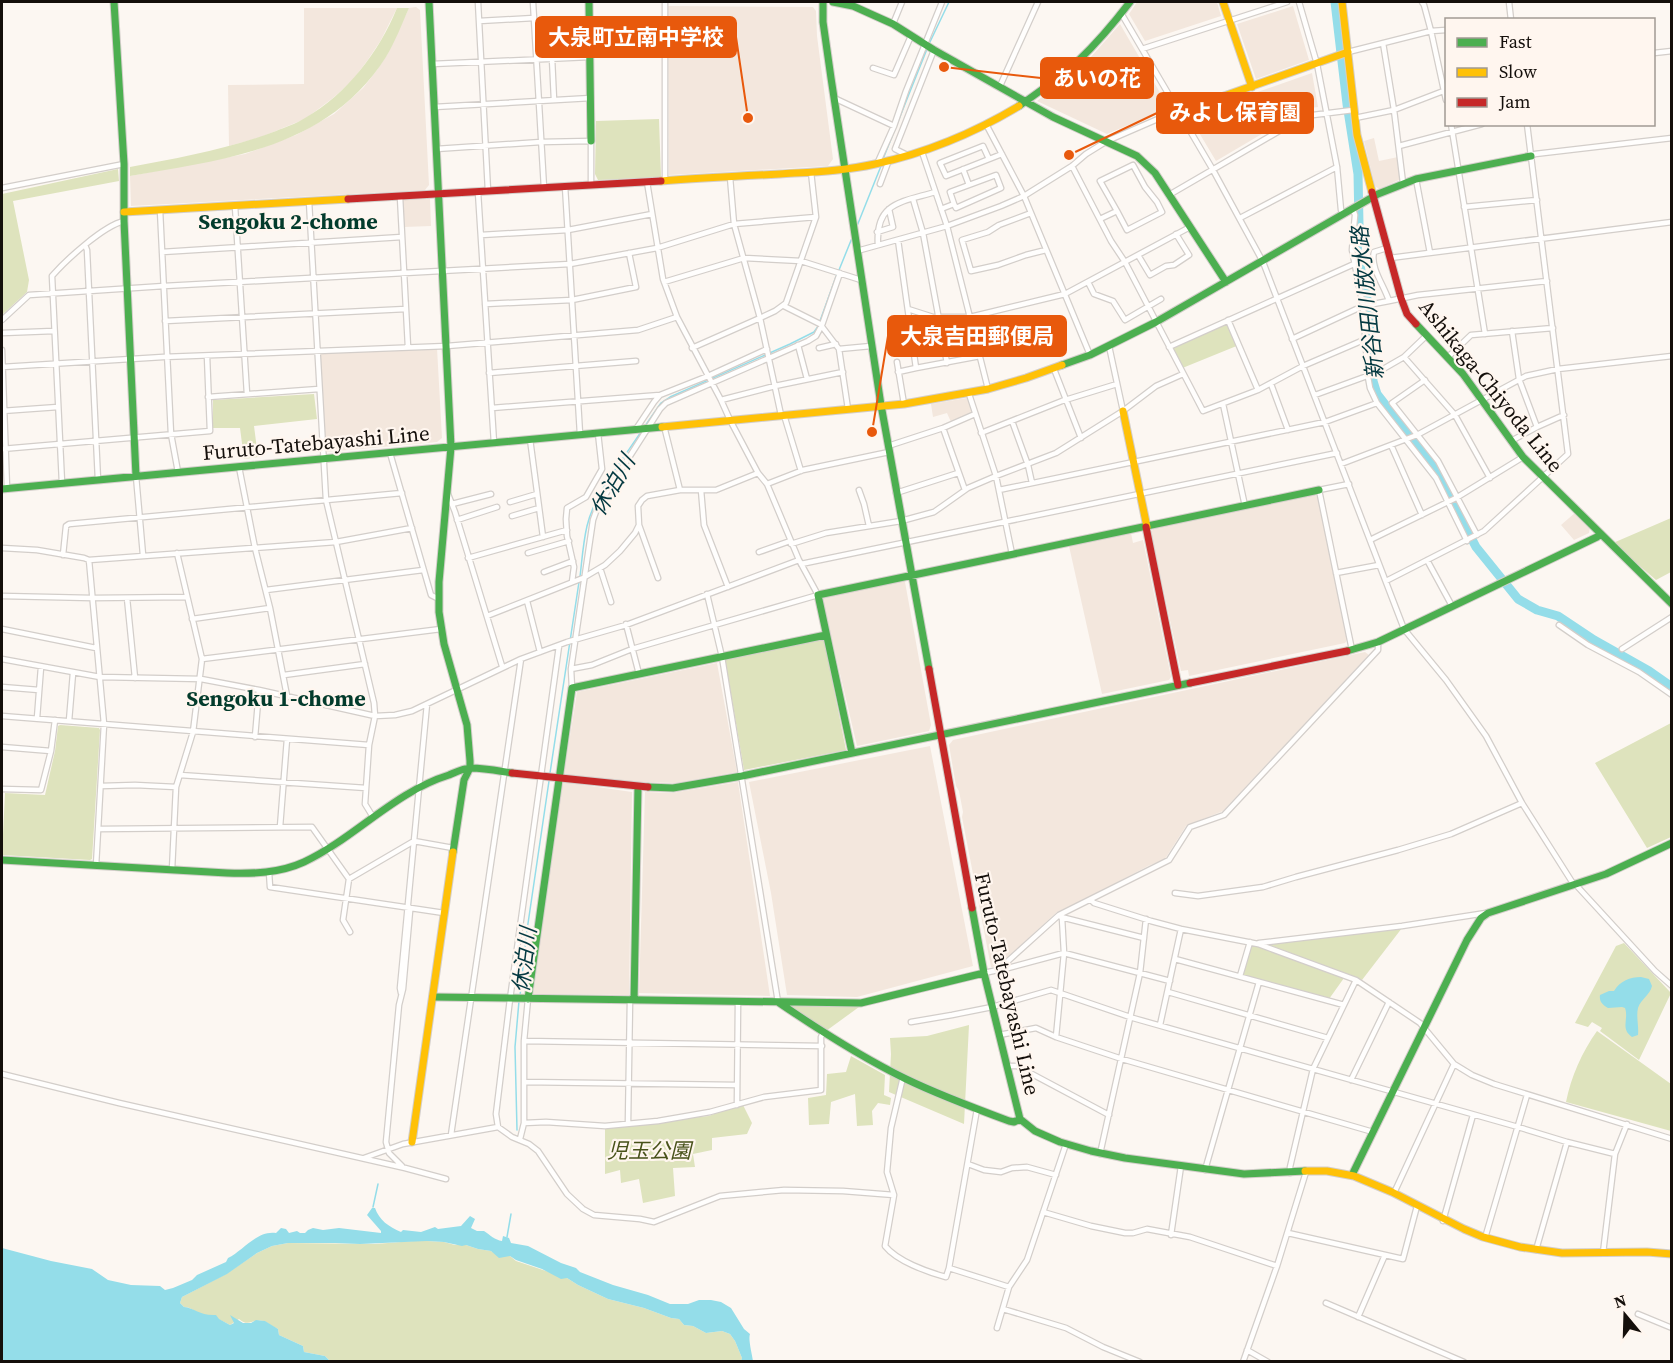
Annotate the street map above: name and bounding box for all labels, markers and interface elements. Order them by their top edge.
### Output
callout: 大泉町立南中学校 [536,17,736,57]
legend [1445,18,1655,126]
text: 大泉町立南中学校 [548,22,724,52]
text: Fast [1499,29,1532,54]
callout: あいの花 [1041,58,1153,98]
text: Slow [1499,59,1537,84]
text: あいの花 [1053,63,1141,93]
text: Jam [1498,89,1531,114]
callout: みよし保育園 [1157,93,1313,133]
text: みよし保育園 [1169,97,1301,127]
district label: Sengoku 2-chome [198,206,378,236]
water label: 新谷田川放水路 [1344,223,1390,381]
street label: Ashikaga-Chiyoda Line [1413,293,1570,478]
callout: 大泉吉田郵便局 [888,316,1066,356]
text: 大泉吉田郵便局 [900,321,1054,351]
street label: Furuto-Tatebayashi Line [201,418,431,467]
water label: 休泊川 [583,447,642,521]
district label: Sengoku 1-chome [186,683,366,713]
street label: Furuto-Tatebayashi Line [968,870,1047,1098]
water label: 休泊川 [505,923,543,995]
park label: 児玉公園 [607,1136,694,1165]
north arrow [1595,1285,1655,1345]
text: N [1611,1288,1630,1313]

